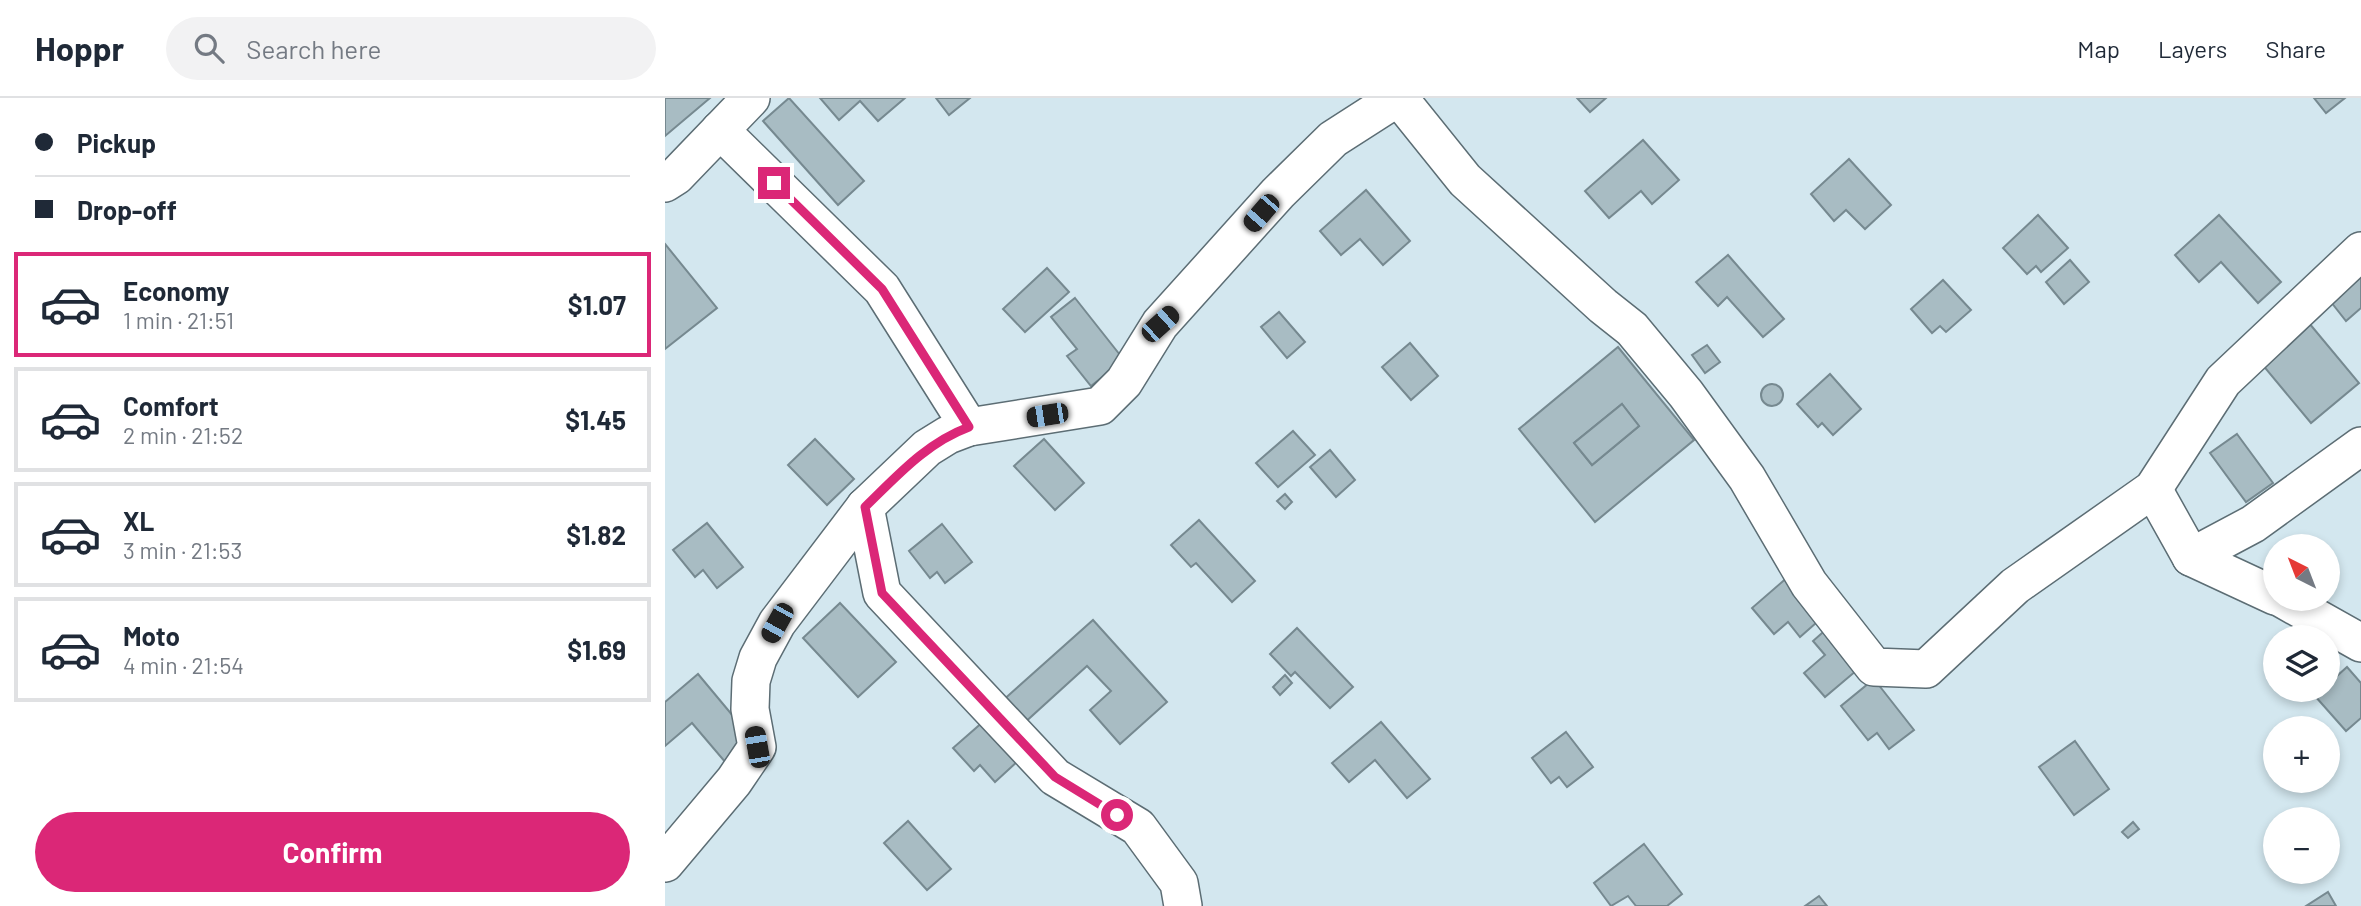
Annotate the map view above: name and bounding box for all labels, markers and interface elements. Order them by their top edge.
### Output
search box [166,17,656,80]
text: Hoppr [35,28,124,68]
icon: search [190,29,228,67]
text: Search here [246,33,381,64]
text: Map [2077,34,2120,63]
text: Layers [2158,34,2227,63]
text: Share [2265,34,2326,63]
text: Pickup [77,127,156,158]
route end [758,167,790,199]
car [1240,190,1283,236]
text: Drop-off [77,194,177,225]
icon: car [39,273,102,336]
text: Economy [123,275,229,306]
text: $1.07 [568,289,626,320]
car [1138,302,1183,346]
text: 1 min · 21:51 [123,306,234,334]
icon: car [39,388,102,451]
text: Comfort [123,390,219,421]
car [1025,401,1070,429]
text: $1.45 [565,404,626,435]
text: 2 min · 21:52 [123,421,243,449]
icon: car [39,503,102,566]
text: XL [123,505,154,536]
text: $1.82 [566,519,626,550]
north arrow [2263,534,2340,611]
map controls [2263,534,2340,884]
text: 3 min · 21:53 [123,536,242,564]
car [758,600,797,646]
icon: car [39,618,102,681]
text: Moto [123,620,180,651]
button: layers [2263,625,2340,702]
text: $1.69 [567,634,626,665]
text: 4 min · 21:54 [123,651,244,679]
button: + [2263,716,2340,793]
car [744,724,771,770]
route start [1101,799,1133,831]
button: − [2263,807,2340,884]
button: Confirm [35,812,630,892]

